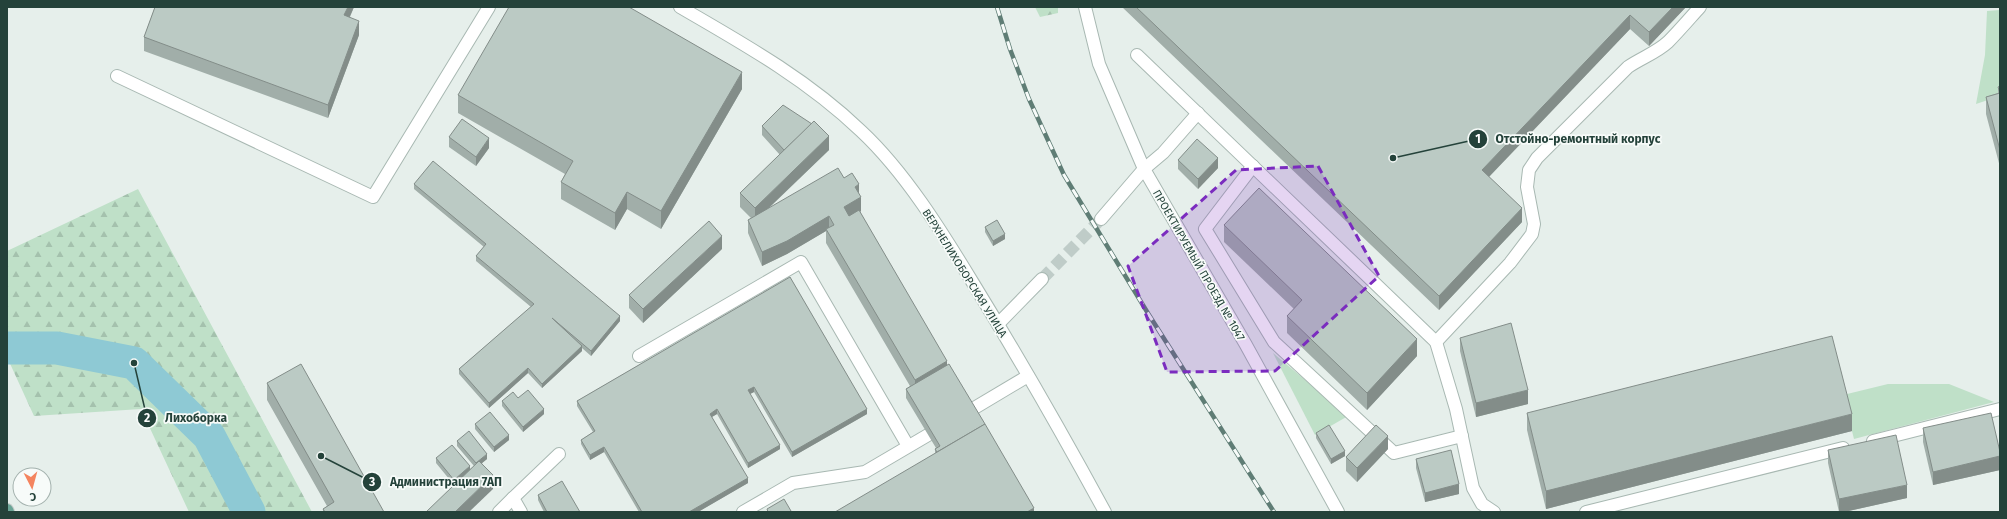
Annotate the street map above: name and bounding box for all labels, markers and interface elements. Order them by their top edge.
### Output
callout: Отстойно-ремонтный корпус [1468,127,1669,151]
text: 1 [1475,132,1481,146]
text: Отстойно-ремонтный корпус [1496,132,1661,146]
street label: ПРОЕКТИРУЕМЫЙ ПРОЕЗД № 1047 [1150,187,1247,343]
street label: ВЕРХНЕЛИХОБОРСКАЯ УЛИЦА [920,207,1010,340]
callout: Лихоборка [137,406,235,430]
text: 2 [144,411,150,425]
text: Лихоборка [165,411,227,425]
north arrow [12,467,52,507]
callout: Администрация 7АП [362,470,510,494]
text: 3 [368,475,375,489]
text: Администрация 7АП [389,475,502,489]
text: С [28,490,37,503]

